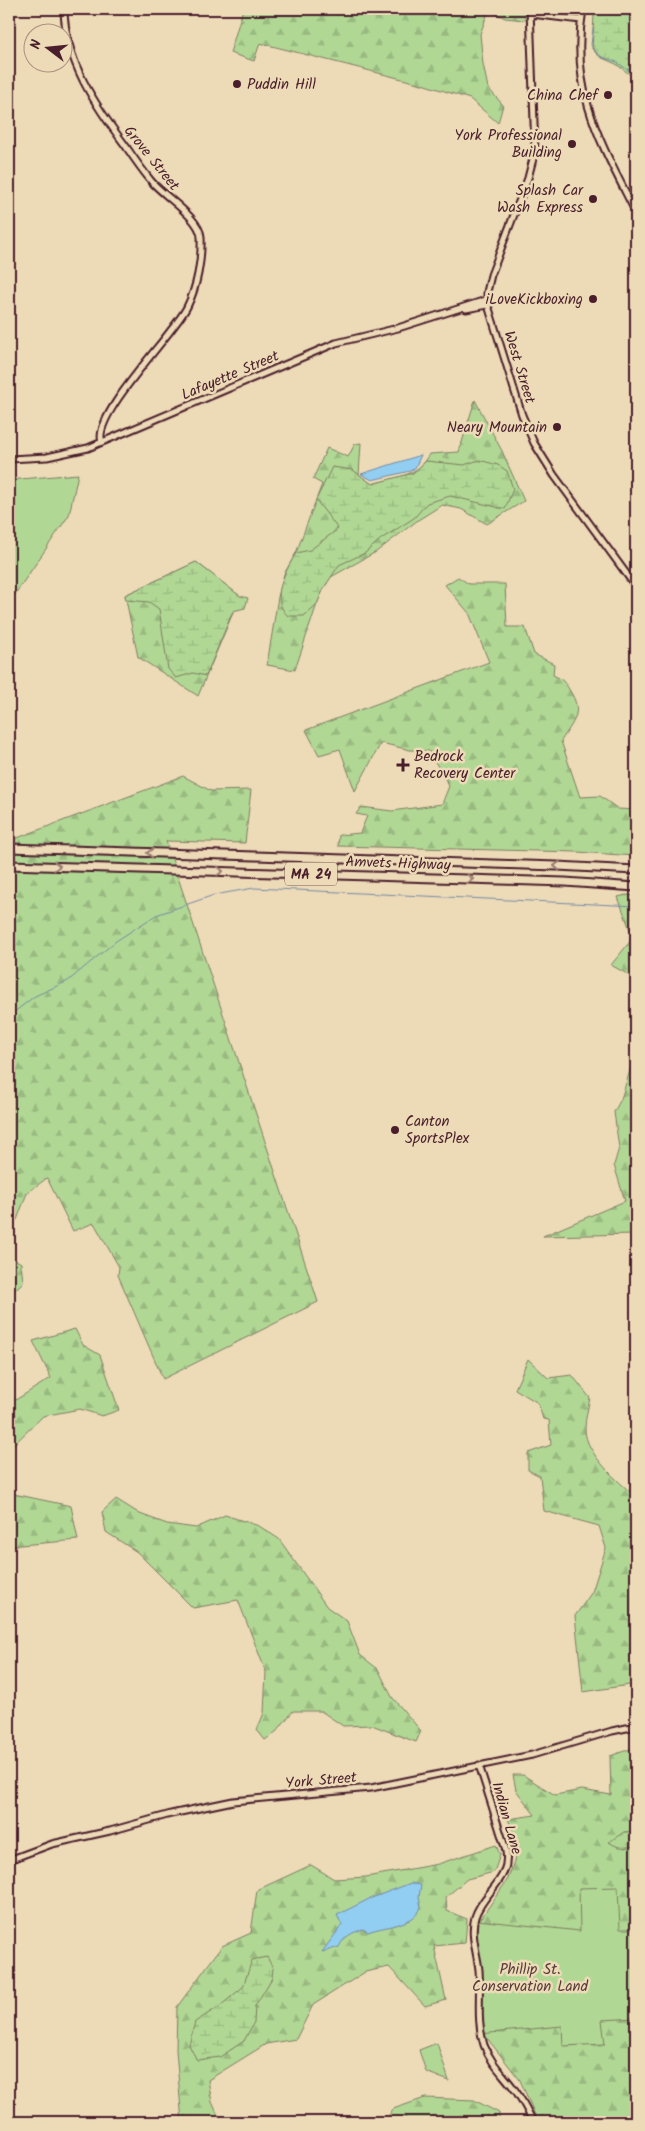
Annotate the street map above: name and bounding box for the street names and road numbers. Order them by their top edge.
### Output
street label: Grove Street [117,121,185,197]
street label: West Street [497,328,542,407]
street label: Lafayette Street [178,344,283,407]
street label: Amvets Highway [345,850,452,878]
road number: MA 24 [285,862,337,886]
street label: York Street [284,1766,358,1796]
street label: Indian Lane [484,1779,528,1858]

